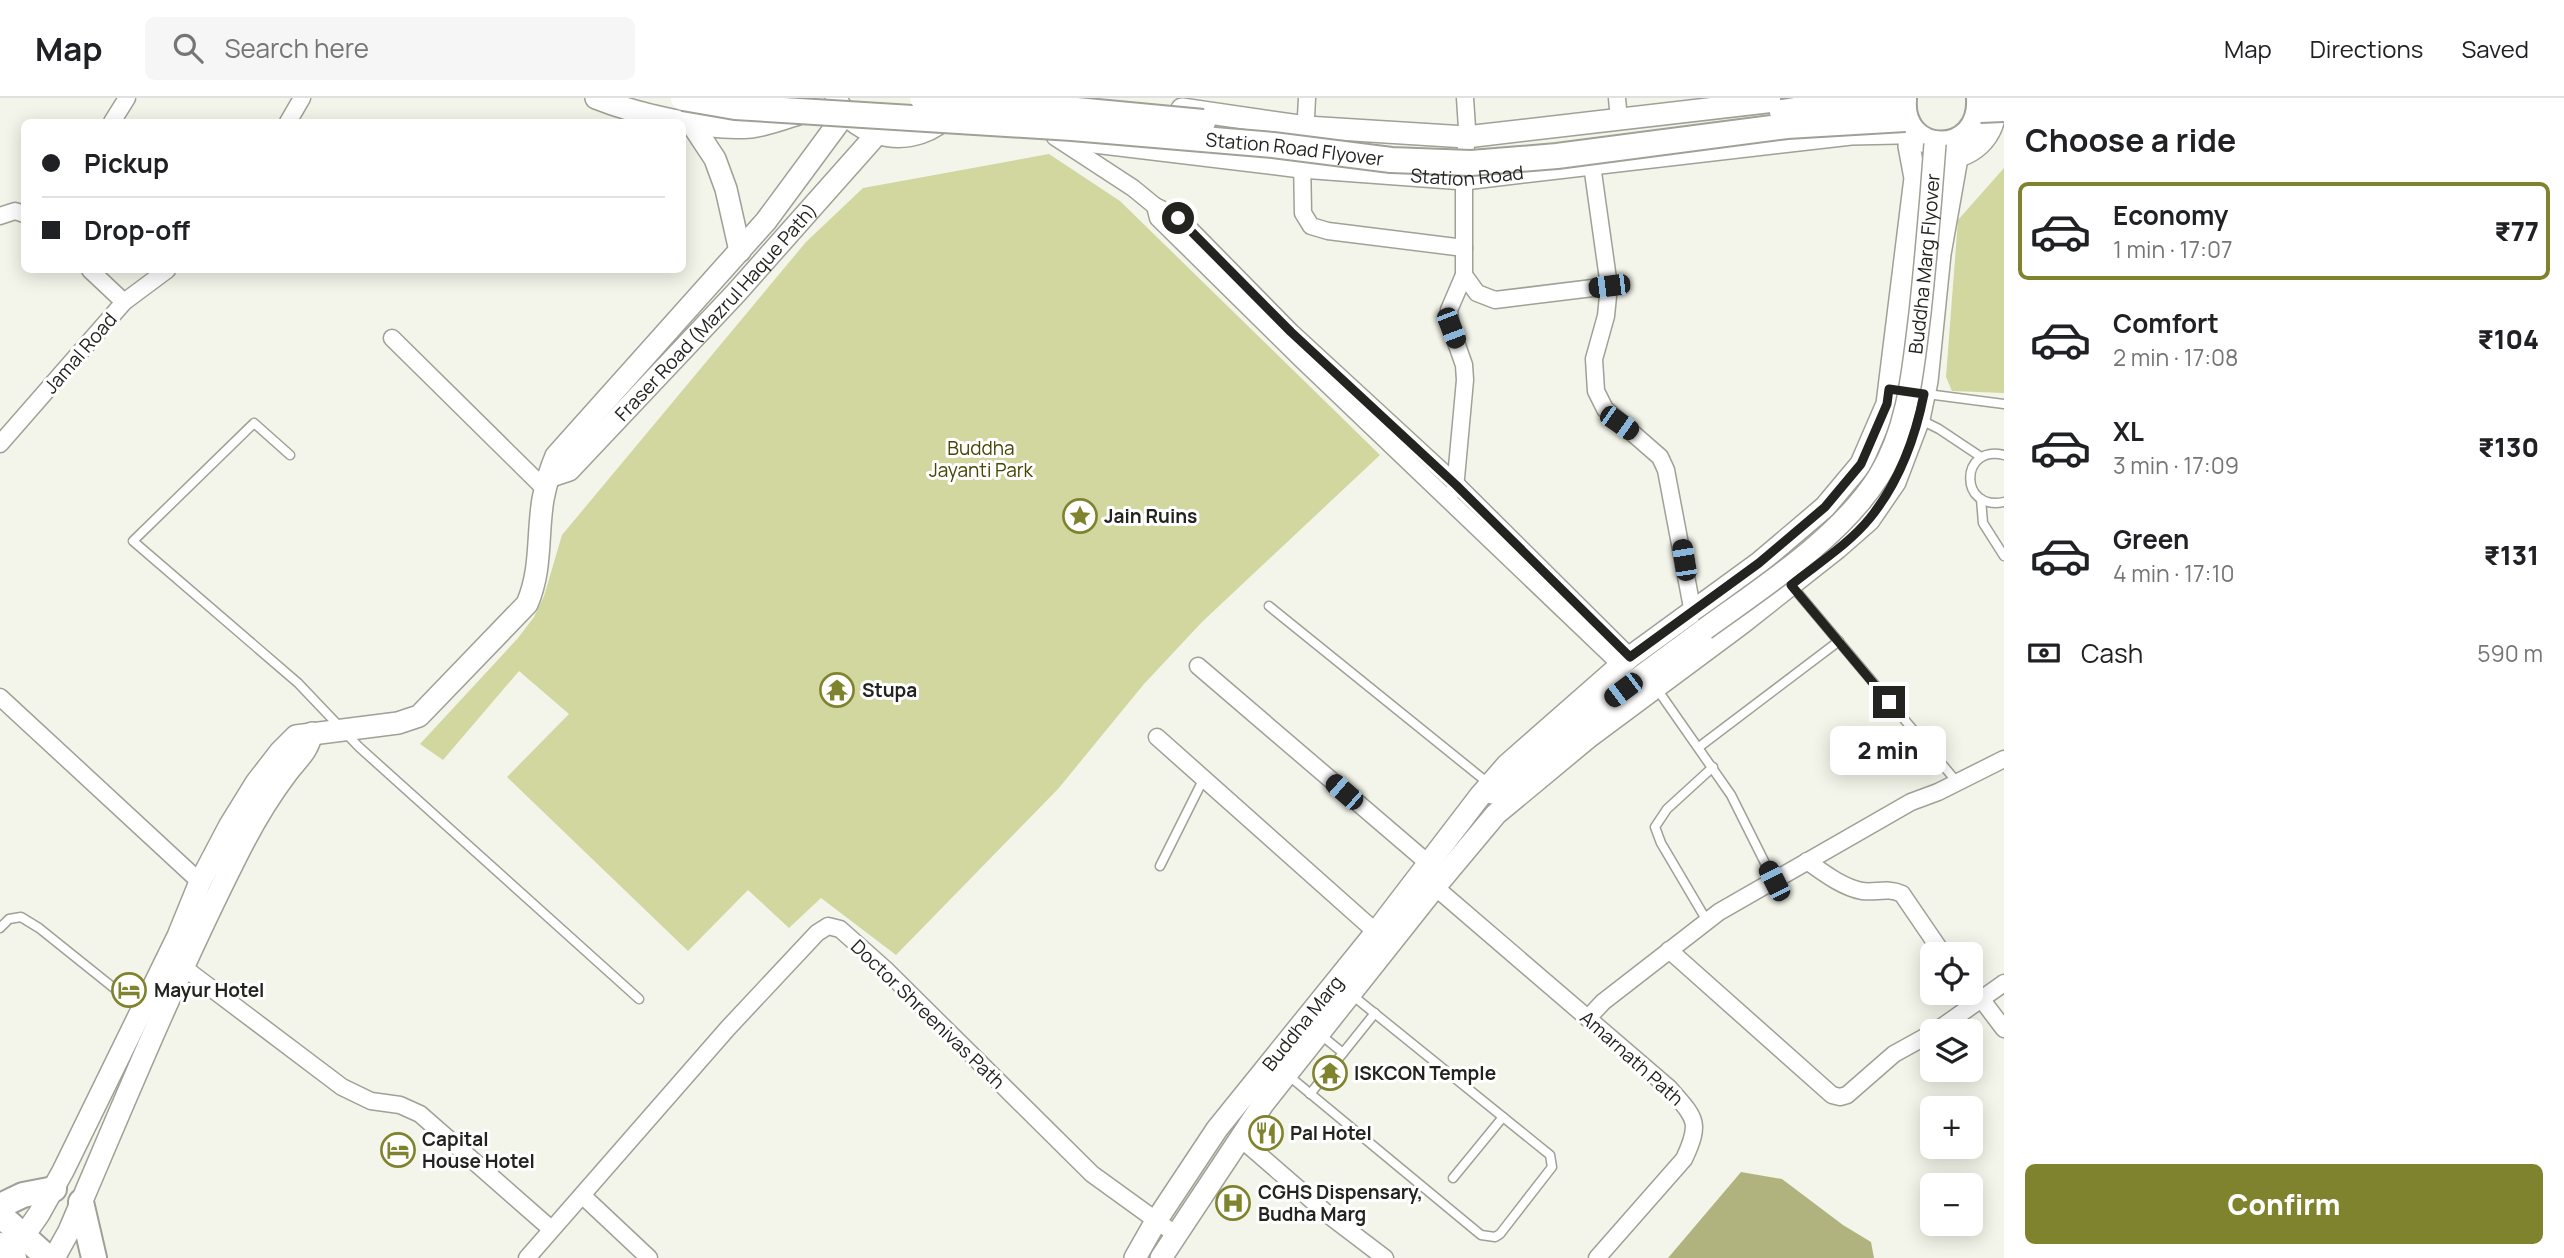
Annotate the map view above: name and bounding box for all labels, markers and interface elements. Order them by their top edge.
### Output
search box [145,17,635,80]
text: Map [35,26,103,71]
icon: search [169,29,207,67]
text: Search here [225,30,369,66]
text: Map [2224,32,2272,65]
text: Directions [2310,32,2423,65]
text: Saved [2461,32,2529,65]
text: Choose a ride [2025,118,2236,162]
street label: Station Road Flyover [1205,126,1385,172]
text: Pickup [84,145,169,181]
street label: Station Road [1409,159,1525,192]
street label: Buddha Marg Flyover [1902,172,1946,355]
street label: Fraser Road (Mazrul Haque Path) [609,197,823,427]
text: Economy [2113,197,2228,233]
icon: car [2029,200,2092,263]
route start [1162,202,1194,234]
text: Drop-off [84,212,190,248]
text: ₹77 [2494,213,2539,249]
text: 1 min · 17:07 [2113,233,2232,265]
car [1587,273,1632,299]
car [1434,305,1469,351]
text: Comfort [2113,305,2219,341]
street label: Jamal Road [38,307,122,399]
icon: car [2029,308,2092,371]
text: ₹104 [2477,321,2539,357]
text: 2 min · 17:08 [2113,341,2238,373]
car [1596,402,1643,444]
text: XL [2113,413,2144,449]
icon: car [2029,416,2092,479]
text: ₹130 [2478,429,2539,465]
park label: Buddha Jayanti Park [929,435,1034,483]
text: 3 min · 17:09 [2113,449,2239,481]
place icon: Jain Ruins [1061,497,1099,535]
place label: Jain Ruins [1104,503,1197,529]
text: Green [2113,521,2189,557]
icon: car [2029,524,2092,587]
text: ₹131 [2484,537,2539,573]
car [1671,538,1698,582]
text: 4 min · 17:10 [2113,557,2235,589]
icon: cash [2025,634,2063,672]
text: Cash [2081,635,2143,671]
text: 590 m [2477,637,2543,669]
car [1600,669,1647,711]
temple icon: Stupa [818,671,856,709]
place label: Stupa [862,677,917,703]
route end [1873,686,1905,718]
callout: 2 min [1831,726,1947,776]
text: 2 min [1858,734,1919,766]
car [1322,770,1367,814]
car [1756,858,1793,904]
street label: Doctor Shreenivas Path [845,934,1011,1094]
map controls [1920,942,1983,1236]
button: locate [1920,942,1983,1005]
street label: Buddha Marg [1256,970,1349,1076]
hotel icon: Mayur Hotel [110,971,148,1009]
place label: Mayur Hotel [154,977,264,1003]
street label: Amarnath Path [1575,1005,1689,1111]
button: layers [1920,1019,1983,1082]
temple icon: ISKCON Temple [1311,1054,1349,1092]
place label: ISKCON Temple [1354,1060,1496,1086]
button: + [1920,1096,1983,1159]
restaurant icon: Pal Hotel [1247,1114,1285,1152]
place label: Pal Hotel [1290,1120,1372,1146]
place label: Capital House Hotel [422,1126,535,1174]
hotel icon: Capital House Hotel [379,1131,417,1169]
button: Confirm [2025,1164,2543,1244]
button: − [1920,1173,1983,1236]
place label: CGHS Dispensary, Budha Marg [1258,1179,1423,1227]
hospital icon: CGHS Dispensary, Budha Marg [1214,1184,1252,1222]

